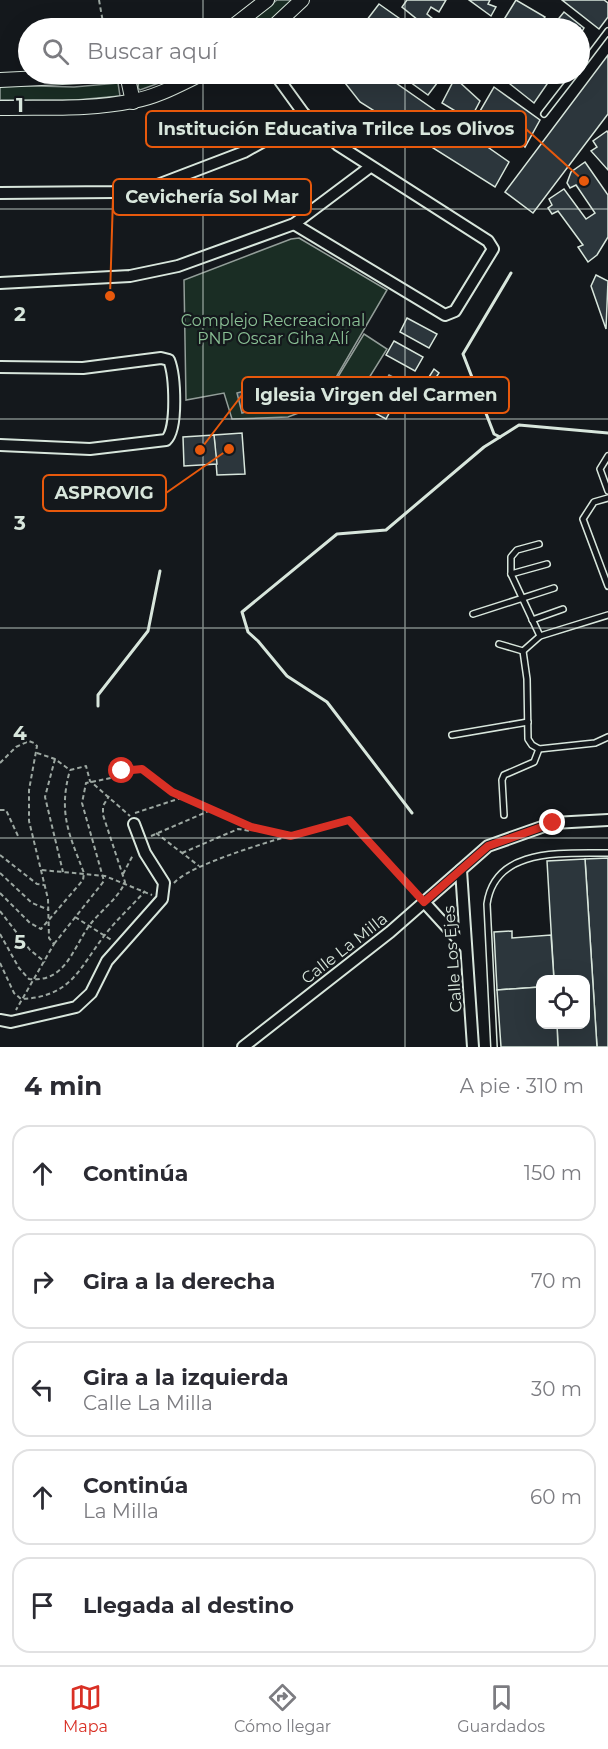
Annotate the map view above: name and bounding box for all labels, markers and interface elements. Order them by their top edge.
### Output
search box [18,18,590,84]
icon: search [39,35,72,68]
text: Buscar aquí [87,38,218,65]
text: 1 [16,93,24,117]
callout: Institución Educativa Trilce Los Olivos [146,111,526,147]
text: Institución Educativa Trilce Los Olivos [158,118,515,140]
callout: Cevichería Sol Mar [113,179,311,215]
text: Cevichería Sol Mar [125,186,299,208]
text: 2 [14,302,26,326]
park label: Complejo Recreacional PNP Oscar Giha Alí [181,311,365,348]
callout: Iglesia Virgen del Carmen [242,377,509,413]
text: Iglesia Virgen del Carmen [254,384,498,406]
callout: ASPROVIG [43,475,166,511]
text: ASPROVIG [53,482,154,504]
text: 3 [13,511,26,535]
text: 4 [13,721,27,745]
route start [108,757,134,783]
route end [539,809,565,835]
street label: Calle Los Ejes [439,905,466,1013]
street label: Calle La Milla [298,909,391,988]
text: 5 [14,930,26,954]
map controls [536,975,590,1029]
button: locate [536,975,590,1029]
text: 4 min [24,1070,102,1102]
text: A pie · 310 m [460,1074,584,1098]
icon: ahead [26,1157,59,1190]
text: Continúa [83,1160,188,1187]
text: 150 m [524,1161,582,1185]
icon: right [26,1265,59,1298]
text: Gira a la derecha [83,1268,275,1295]
text: 70 m [531,1269,582,1293]
text: Gira a la izquierda [83,1364,289,1391]
icon: left [26,1373,59,1406]
text: 30 m [531,1377,582,1401]
text: Calle La Milla [83,1391,213,1415]
text: Continúa [83,1472,188,1499]
icon: ahead [26,1481,59,1514]
text: 60 m [530,1485,582,1509]
text: La Milla [83,1499,159,1523]
icon: arrive [26,1589,59,1622]
text: Llegada al destino [83,1592,294,1619]
tab: Mapa [63,1681,108,1736]
tab: Cómo llegar [234,1681,331,1736]
tab: Guardados [457,1681,545,1736]

